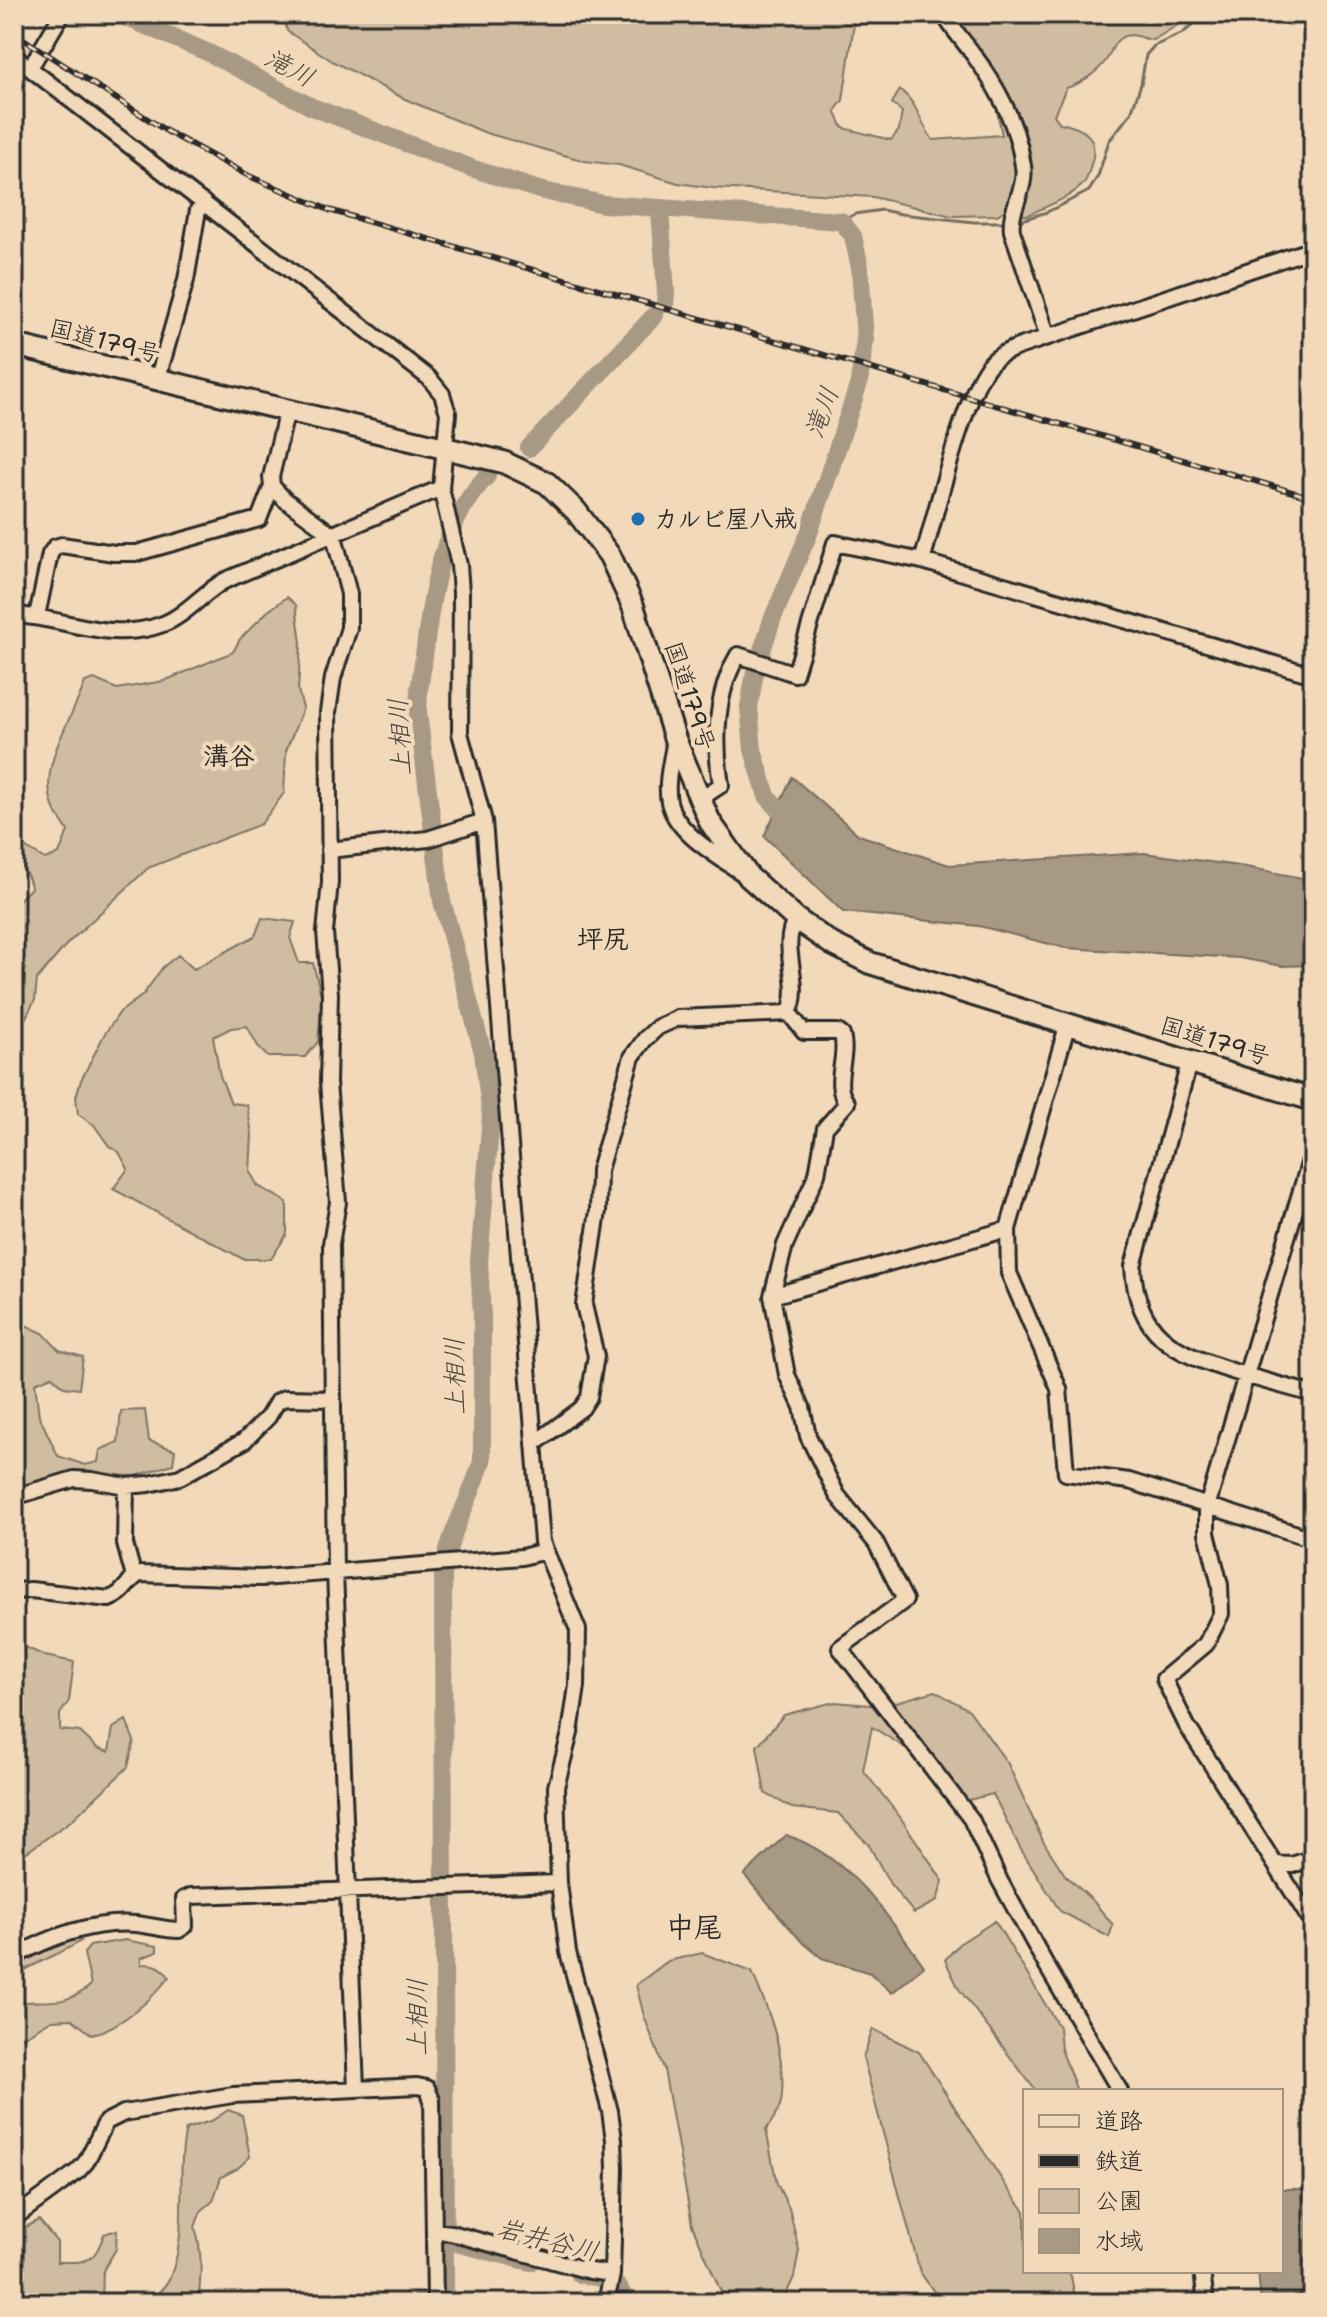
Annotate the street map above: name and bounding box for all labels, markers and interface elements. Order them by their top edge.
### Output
water label: 滝川 [259,39,321,95]
street label: 国道179号 [46,312,164,370]
water label: 滝川 [796,382,846,442]
place label: カルビ屋八戒 [654,503,798,535]
marker: カルビ屋八戒 [629,510,647,528]
street label: 国道179号 [657,637,723,755]
water label: 上相川 [379,697,419,777]
district label: 溝谷 [203,738,255,773]
district label: 坪尻 [577,921,629,956]
street label: 国道179号 [1156,1009,1274,1073]
water label: 上相川 [436,1337,472,1415]
district label: 中尾 [666,1908,722,1946]
water label: 上相川 [399,1978,434,2056]
legend [1023,2089,1283,2273]
text: 道路 [1095,2105,1143,2137]
text: 鉄道 [1095,2145,1143,2177]
text: 公園 [1095,2185,1143,2217]
water label: 岩井谷川 [493,2209,603,2269]
text: 水域 [1095,2225,1143,2257]

